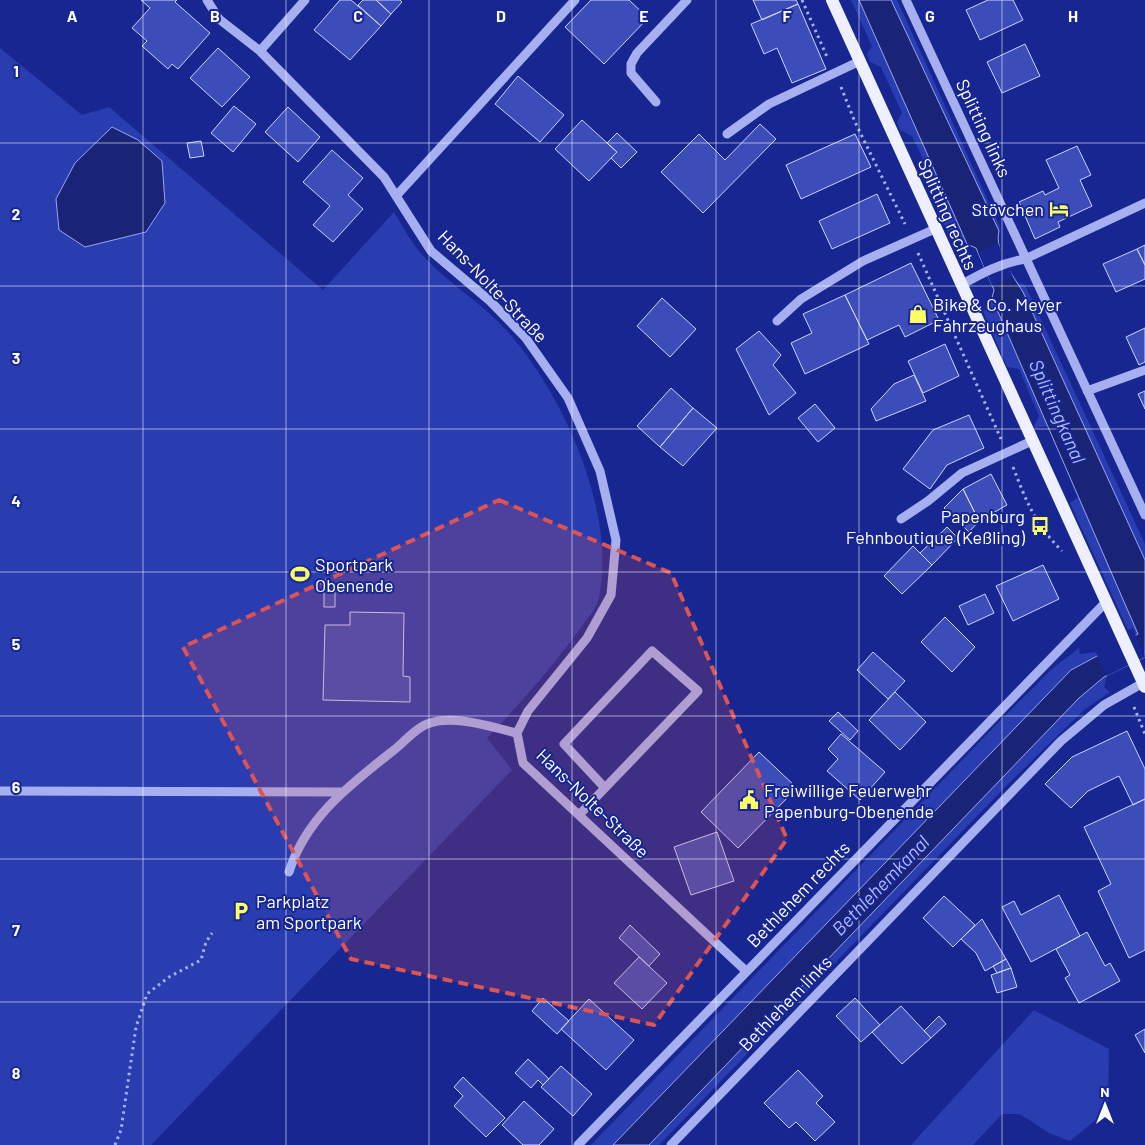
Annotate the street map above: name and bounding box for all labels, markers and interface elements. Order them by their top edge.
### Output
text: A [67,6,78,25]
text: B [210,6,220,25]
text: C [353,6,363,25]
text: D [496,6,506,25]
text: E [639,6,649,25]
text: F [783,6,792,25]
text: G [925,6,935,25]
text: H [1068,6,1078,25]
text: 1 [13,61,19,80]
street label: Splitting links [952,75,1016,181]
street label: Splitting rechts [914,155,982,273]
place label: Stövchen [971,198,1044,220]
hotel icon: Stövchen [1048,198,1070,220]
text: 2 [12,204,21,223]
street label: Hans-Nolte-Straße [434,225,552,347]
place label: Bike & Co. Meyer Fahrzeughaus [933,293,1062,336]
shop icon: Bike & Co. Meyer Fahrzeughaus [907,303,929,325]
text: 3 [12,348,20,367]
water label: Splittingkanal [1025,356,1091,467]
text: 4 [11,491,21,510]
place label: Papenburg Fehnboutique (Keßling) [846,505,1025,548]
bus stop icon: Papenburg Fehnboutique (Keßling) [1029,515,1051,537]
place label: Sportpark Obenende [315,553,394,596]
sports icon: Sportpark Obenende [289,563,311,585]
text: 5 [12,634,21,653]
street label: Hans-Nolte-Straße [532,744,654,862]
text: 6 [12,777,21,796]
place label: Freiwillige Feuerwehr Papenburg-Obenende [764,779,934,822]
public building icon: Freiwillige Feuerwehr Papenburg-Obenende [738,789,760,811]
water label: Bethlehemkanal [827,830,934,940]
street label: Bethlehem rechts [742,836,854,952]
place label: Parkplatz am Sportpark [256,890,362,933]
parking icon: Parkplatz am Sportpark [230,900,252,922]
text: 7 [12,920,20,939]
street label: Bethlehem links [734,951,836,1055]
text: 8 [12,1063,21,1082]
north arrow [1080,1080,1130,1130]
text: N [1100,1083,1110,1100]

